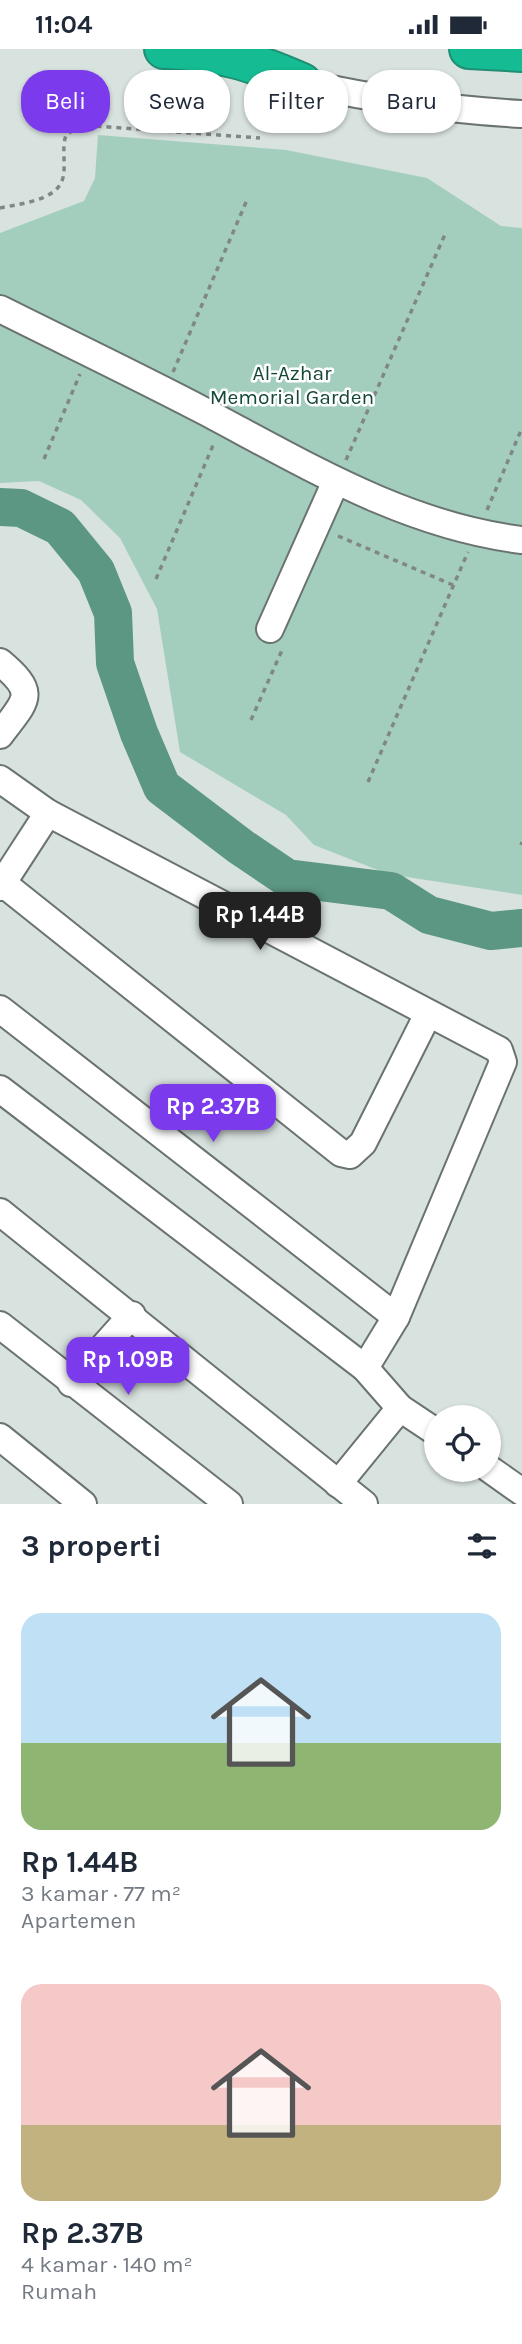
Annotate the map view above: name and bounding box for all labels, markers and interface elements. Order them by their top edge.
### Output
text: 11:04 [35,9,92,40]
chip: Beli [21,70,110,133]
chip: Sewa [124,70,230,133]
chip: Filter [244,70,348,133]
chip: Baru [362,70,461,133]
park label: Al-Azhar Memorial Garden [210,361,374,409]
pin: Rp 1.44B [188,893,332,952]
text: Rp 1.44B [215,901,305,928]
pin: Rp 2.37B [141,1085,285,1144]
text: Rp 2.37B [166,1093,260,1120]
pin: Rp 1.09B [56,1337,200,1397]
text: Rp 1.09B [82,1346,174,1373]
map controls [424,1405,501,1482]
button: locate [424,1405,501,1482]
icon: filters [463,1527,501,1565]
text: 3 properti [21,1528,162,1564]
icon: home [198,1659,324,1785]
text: Rp 1.44B [21,1844,138,1880]
text: 3 kamar · 77 m² [21,1880,181,1907]
text: Apartemen [21,1907,136,1934]
icon: home [198,2030,324,2156]
text: Rp 2.37B [21,2215,144,2251]
text: 4 kamar · 140 m² [21,2251,193,2278]
text: Rumah [21,2278,97,2305]

